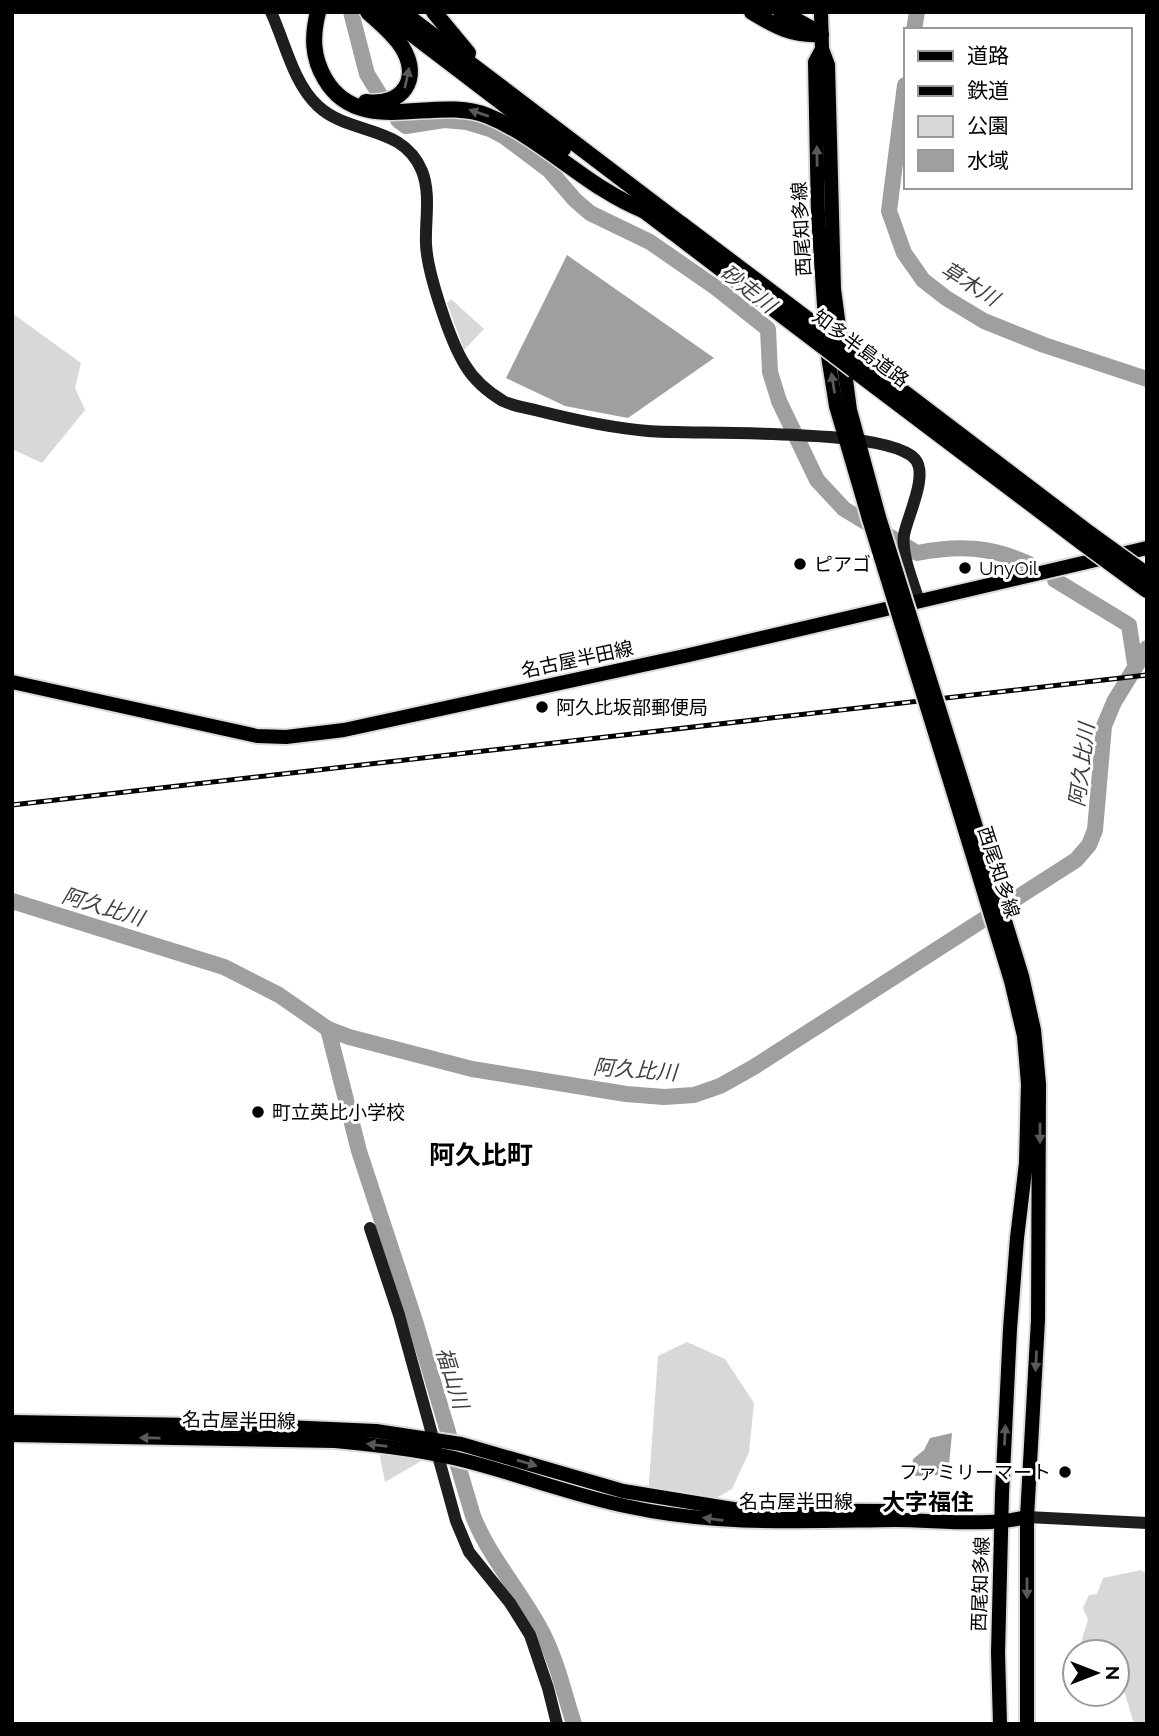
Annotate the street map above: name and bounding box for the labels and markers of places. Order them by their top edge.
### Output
place label: ピアゴ [814,553,871,575]
marker: ピアゴ [792,556,808,572]
place label: UnyOil [979,557,1039,579]
marker: UnyOil [957,560,973,576]
place label: 阿久比坂部郵便局 [556,696,708,718]
marker: 阿久比坂部郵便局 [534,699,550,715]
place label: 町立英比小学校 [272,1101,405,1123]
marker: 町立英比小学校 [250,1104,266,1120]
place label: ファミリーマート [899,1461,1051,1483]
marker: ファミリーマート [1057,1464,1073,1480]

